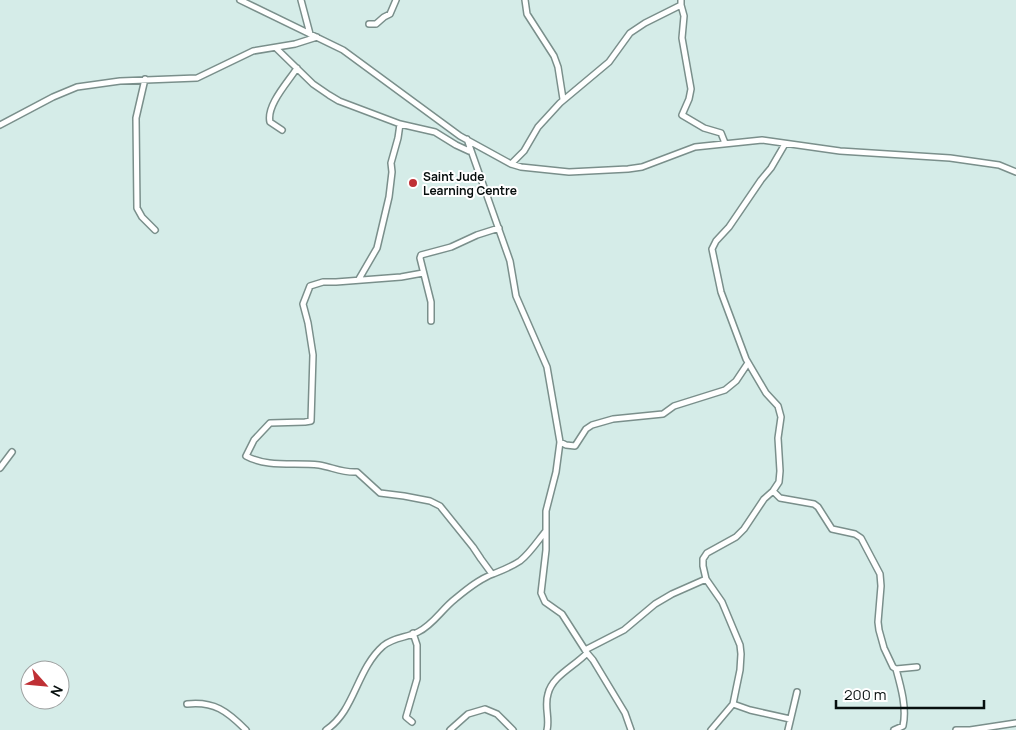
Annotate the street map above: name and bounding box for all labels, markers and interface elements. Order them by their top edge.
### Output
place label: Saint Jude Learning Centre [423,168,517,199]
marker: Saint Jude Learning Centre [407,177,419,189]
north arrow [20,660,70,710]
scale bar [836,678,984,710]
text: N [46,682,68,700]
text: 200 m [844,684,887,705]

